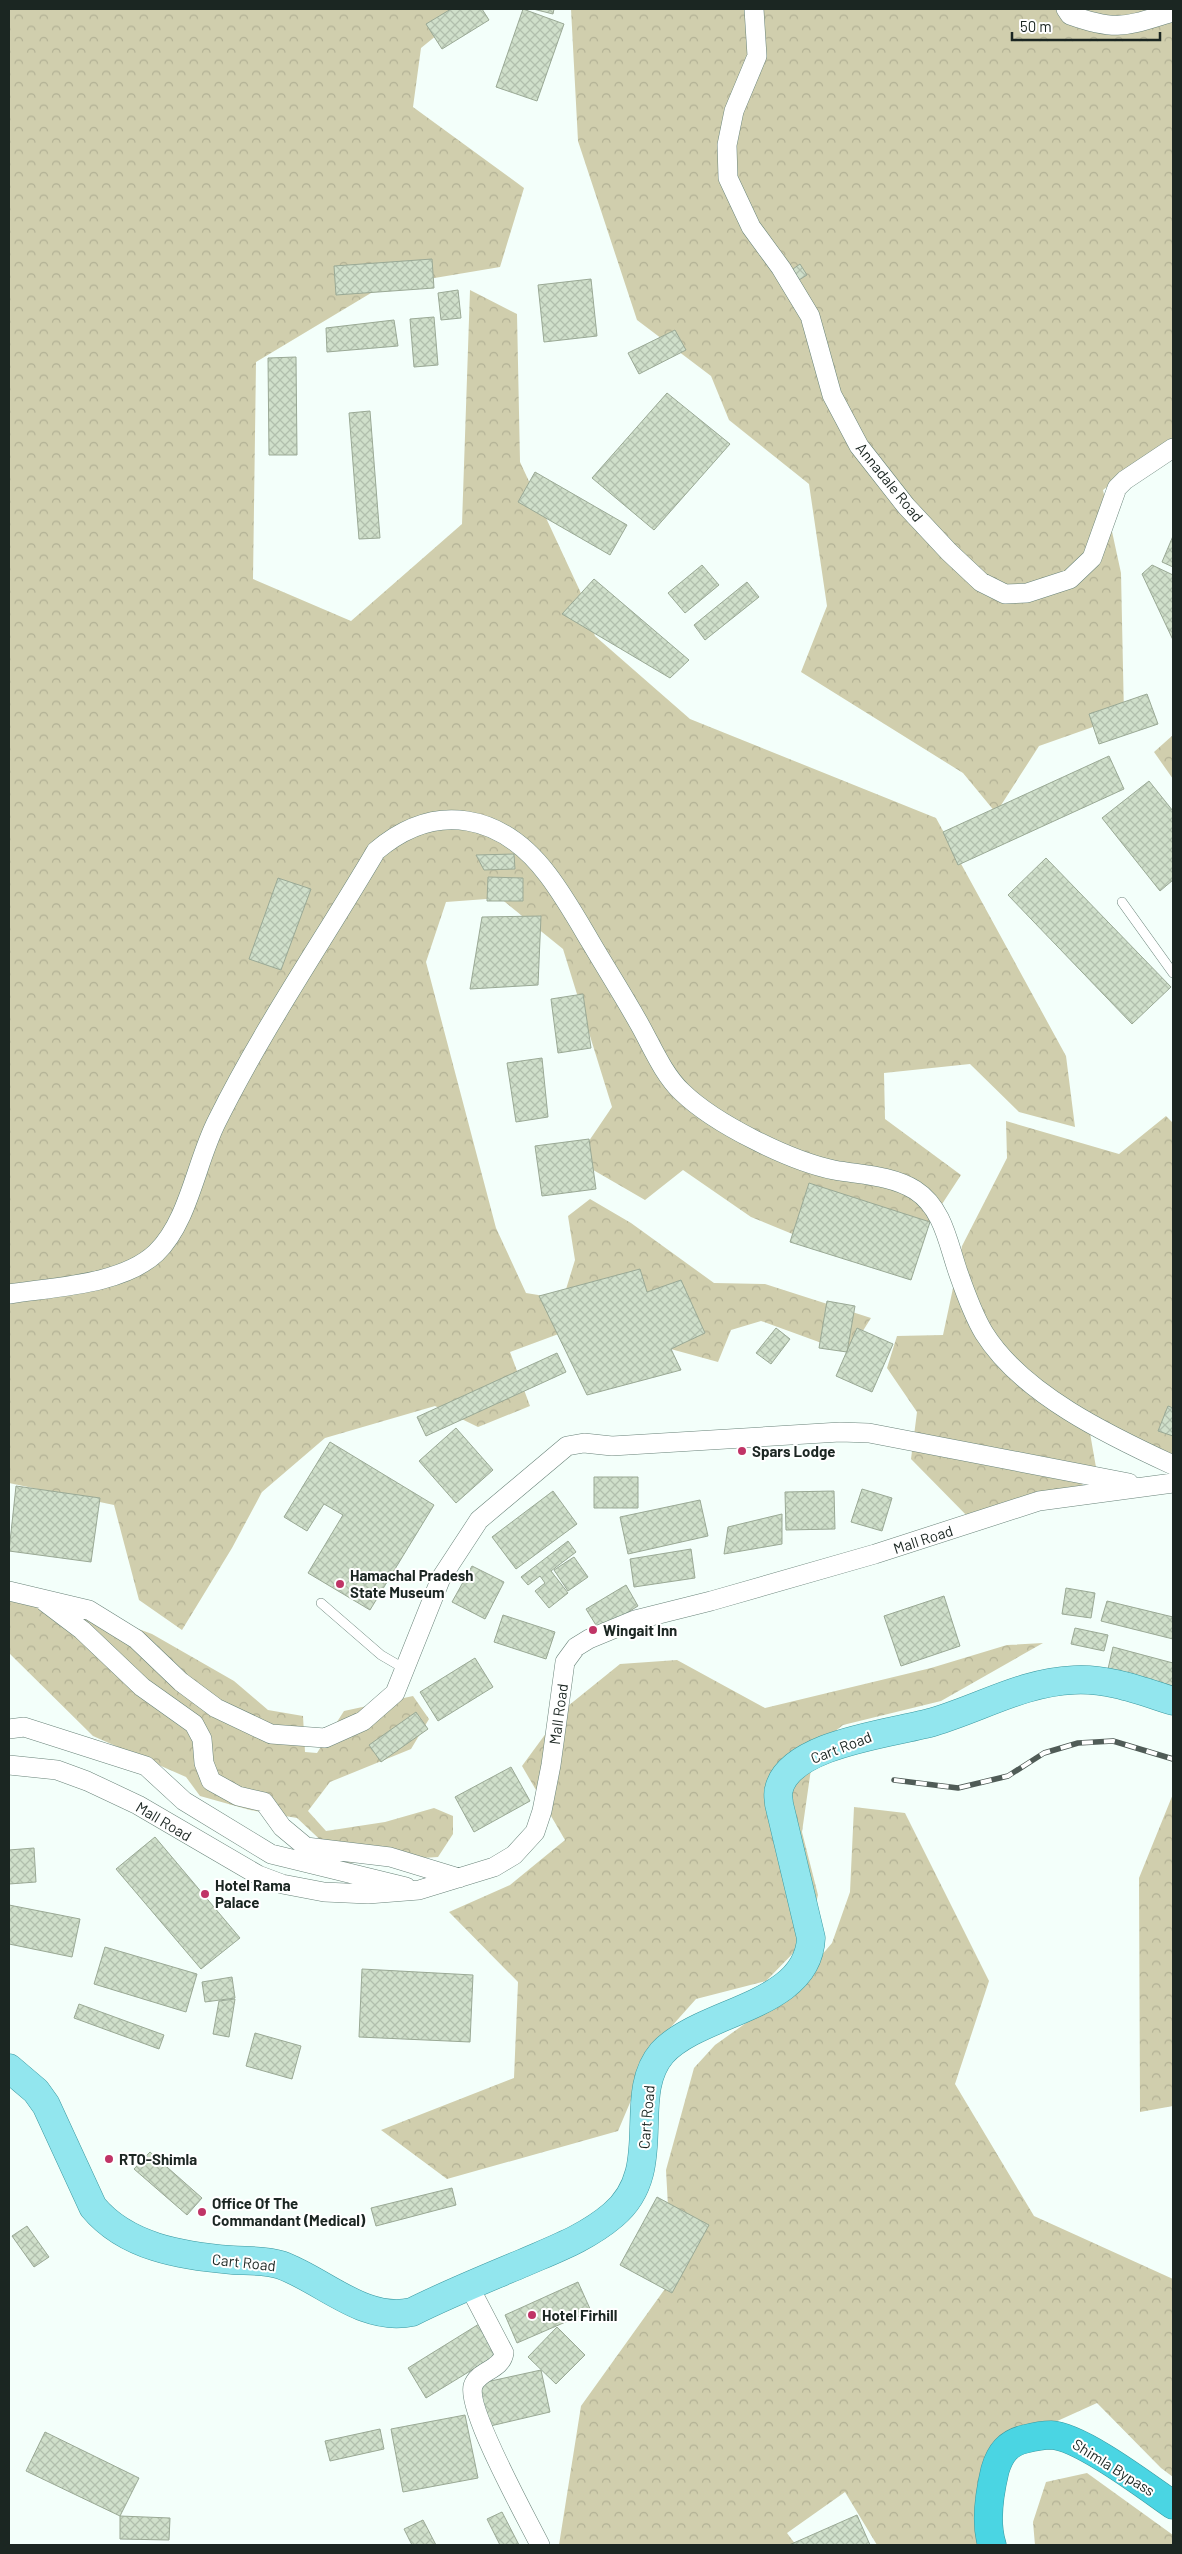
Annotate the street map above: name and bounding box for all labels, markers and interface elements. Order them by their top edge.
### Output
scale bar [1012,10,1160,42]
text: 50 m [1020,17,1052,35]
street label: Annadale Road [853,439,927,525]
place label: Spars Lodge [752,1442,835,1460]
marker: Spars Lodge [736,1445,748,1457]
street label: Mall Road [891,1521,955,1557]
place label: Hamachal Pradesh State Museum [350,1566,473,1601]
marker: Hamachal Pradesh State Museum [334,1578,346,1590]
place label: Wingait Inn [603,1621,677,1639]
marker: Wingait Inn [587,1624,599,1636]
street label: Mall Road [545,1682,571,1746]
street label: Cart Road [808,1727,874,1767]
street label: Mall Road [133,1797,195,1845]
place label: Hotel Rama Palace [215,1876,291,1911]
marker: Hotel Rama Palace [199,1888,211,1900]
street label: Cart Road [634,2084,658,2150]
place label: RTO-Shimla [119,2150,197,2168]
marker: RTO-Shimla [103,2153,115,2165]
place label: Office Of The Commandant (Medical) [212,2194,366,2229]
marker: Office Of The Commandant (Medical) [196,2206,208,2218]
street label: Cart Road [211,2250,277,2274]
place label: Hotel Firhill [542,2306,617,2324]
marker: Hotel Firhill [526,2309,538,2321]
street label: Shimla Bypass [1070,2435,1158,2499]

